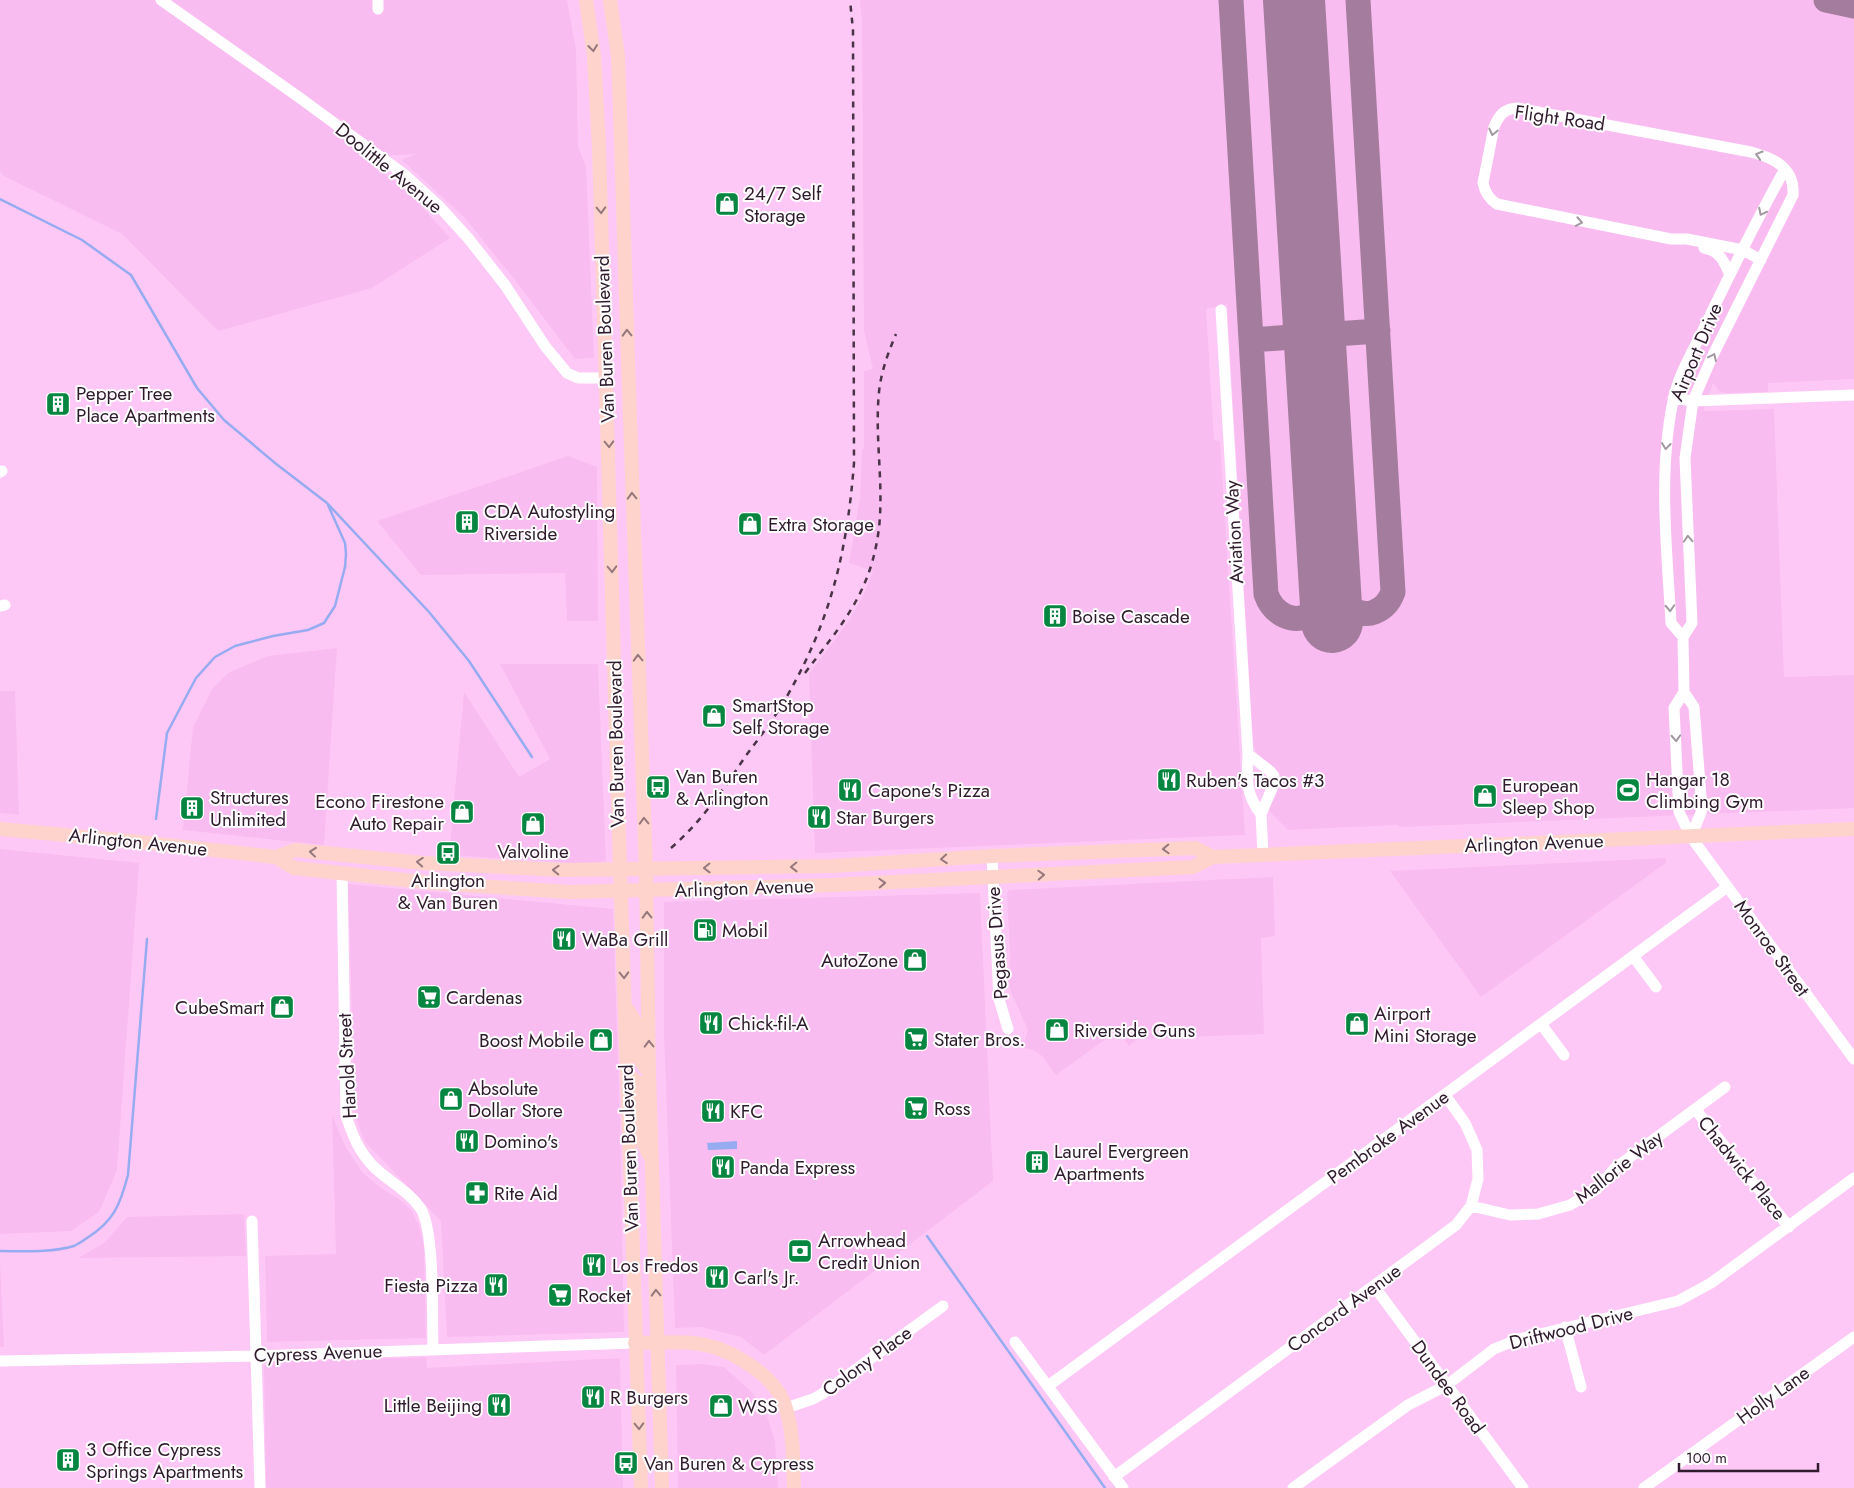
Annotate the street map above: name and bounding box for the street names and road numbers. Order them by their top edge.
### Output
street label: Flight Road [1513,98,1607,138]
street label: Doolittle Avenue [330,116,449,220]
street label: Van Buren Boulevard [589,255,621,423]
street label: Airport Drive [1663,299,1729,405]
street label: Aviation Way [1218,479,1250,585]
street label: Van Buren Boulevard [601,660,631,828]
street label: Arlington Avenue [67,821,209,863]
street label: Arlington Avenue [1464,827,1604,859]
street label: Arlington Avenue [674,872,814,904]
street label: Pegasus Drive [980,886,1014,1000]
street label: Monroe Street [1728,894,1816,1002]
street label: Harold Street [331,1012,363,1119]
street label: Van Buren Boulevard [613,1064,645,1232]
street label: Pembroke Avenue [1322,1083,1455,1190]
street label: Chadwick Place [1692,1110,1793,1226]
street label: Mallorie Way [1569,1124,1669,1210]
street label: Concord Avenue [1281,1257,1407,1359]
street label: Driftwood Drive [1506,1300,1636,1356]
street label: Colony Place [817,1319,918,1403]
street label: Dundee Road [1405,1335,1491,1439]
street label: Cypress Avenue [253,1337,383,1369]
street label: Holly Lane [1731,1359,1815,1431]

